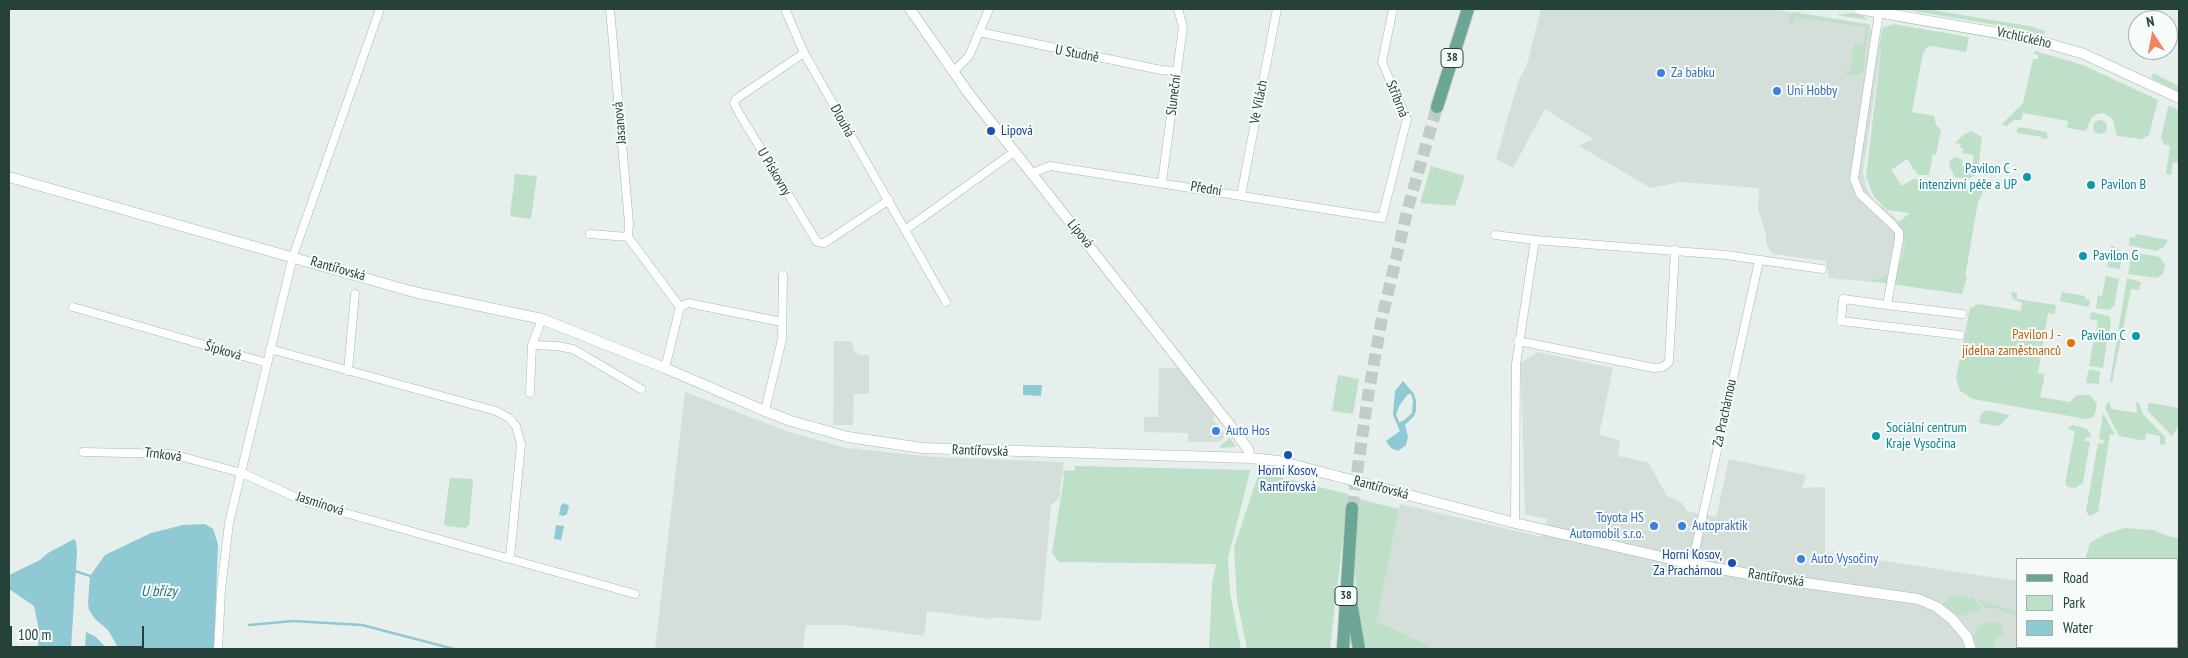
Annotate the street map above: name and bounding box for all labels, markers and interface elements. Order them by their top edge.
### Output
north arrow [2128,10,2178,60]
text: N [2145,12,2156,31]
street label: Vrchlického [1995,24,2053,52]
street label: U Studně [1054,42,1100,66]
road number: 38 [1441,48,1463,68]
place label: Za babku [1671,65,1715,81]
marker: Za babku [1655,67,1667,79]
street label: Sluneční [1163,73,1185,117]
street label: Stříbrná [1382,78,1412,120]
street label: Ve Vilách [1247,79,1271,125]
place label: Uni Hobby [1787,83,1837,99]
marker: Uni Hobby [1771,85,1783,97]
street label: Jasanová [610,101,630,145]
street label: Dlouhá [826,102,858,140]
place label: Lipová [1001,123,1033,139]
marker: Lipová [985,125,997,137]
street label: U Pískovny [753,145,795,199]
place label: Pavilon C - intenzivní péče a UP [1919,161,2017,193]
marker: Pavilon C - intenzivní péče a UP [2021,171,2033,183]
place label: Pavilon B [2101,177,2146,193]
street label: Přední [1189,178,1223,200]
marker: Pavilon B [2085,179,2097,191]
street label: Lípová [1063,216,1097,252]
place label: Pavilon G [2093,248,2138,264]
marker: Pavilon G [2077,250,2089,262]
street label: Rantířovská [309,253,367,285]
place label: Pavilon J - jídelna zaměstnanců [1962,327,2061,360]
place label: Pavilon C [2081,328,2126,344]
marker: Pavilon C [2130,330,2142,342]
marker: Pavilon J - jídelna zaměstnanců [2065,337,2077,349]
street label: Šípková [203,338,243,364]
street label: Za Prachárnou [1710,378,1740,448]
place label: Sociální centrum Kraje Vysočina [1886,420,1967,452]
place label: Auto Hos [1226,423,1270,439]
marker: Auto Hos [1210,425,1222,437]
marker: Sociální centrum Kraje Vysočina [1870,430,1882,442]
street label: Rantířovská [952,442,1008,460]
street label: Trnková [143,444,183,466]
marker: Horní Kosov, Rantířovská [1282,449,1294,461]
place label: Horní Kosov, Rantířovská [1258,463,1318,496]
street label: Rantířovská [1352,473,1410,503]
street label: Jasmínová [294,488,346,520]
place label: Toyota HS Automobil s.r.o. [1570,510,1644,542]
place label: Autopraktik [1692,518,1748,534]
marker: Toyota HS Automobil s.r.o. [1648,520,1660,532]
marker: Autopraktik [1676,520,1688,532]
place label: Horní Kosov, Za Prachárnou [1653,547,1722,580]
place label: Auto Vysočiny [1811,551,1878,567]
marker: Auto Vysočiny [1795,553,1807,565]
marker: Horní Kosov, Za Prachárnou [1726,557,1738,569]
legend [2016,558,2178,648]
street label: Rantířovská [1747,565,1805,591]
text: Road [2063,568,2089,587]
water label: U břízy [141,583,177,601]
road number: 38 [1335,586,1357,606]
text: Park [2063,593,2085,612]
scale bar [12,616,146,648]
text: Water [2063,618,2093,637]
text: 100 m [18,625,51,644]

